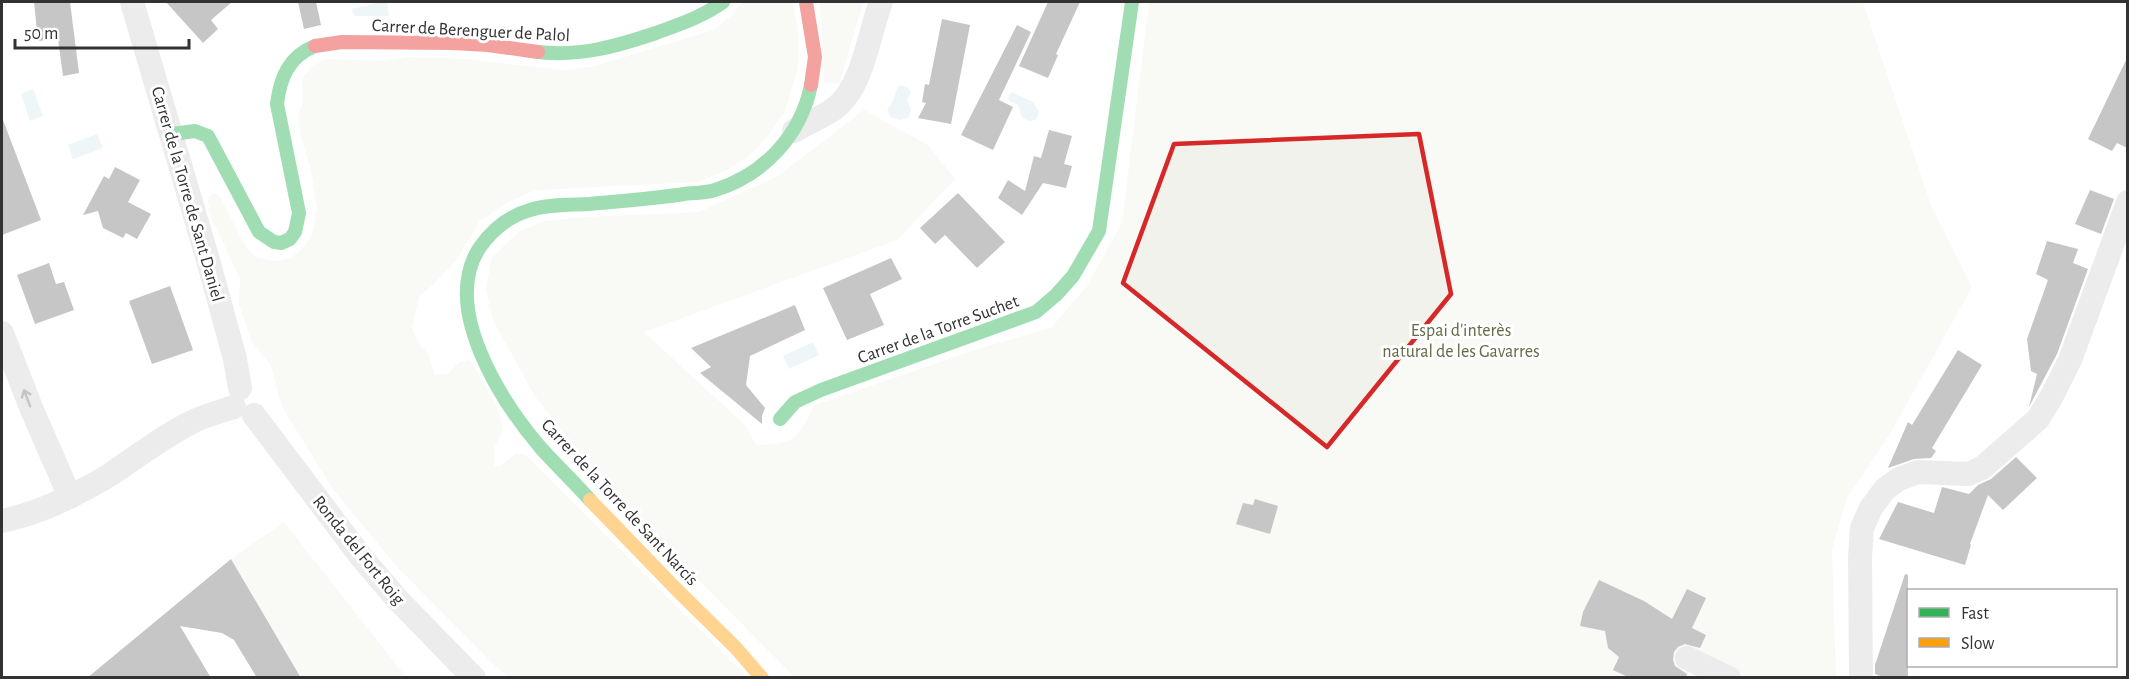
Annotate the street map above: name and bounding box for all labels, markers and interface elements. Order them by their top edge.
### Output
scale bar [15,12,189,50]
street label: Carrer de Berenguer de Palol [371,17,571,45]
text: 50 m [24,25,58,43]
street label: Carrer de la Torre de Sant Daniel [148,85,226,304]
street label: Carrer de la Torre Suchet [856,292,1021,367]
park label: Espai d'interès natural de les Gavarres [1382,322,1540,361]
one-way arrow [21,390,32,408]
street label: Carrer de la Torre de Sant Narcís [538,416,701,589]
street label: Ronda del Fort Roig [309,493,408,609]
legend [1907,589,2117,667]
text: Fast [1961,605,1989,623]
text: Slow [1961,635,1994,653]

